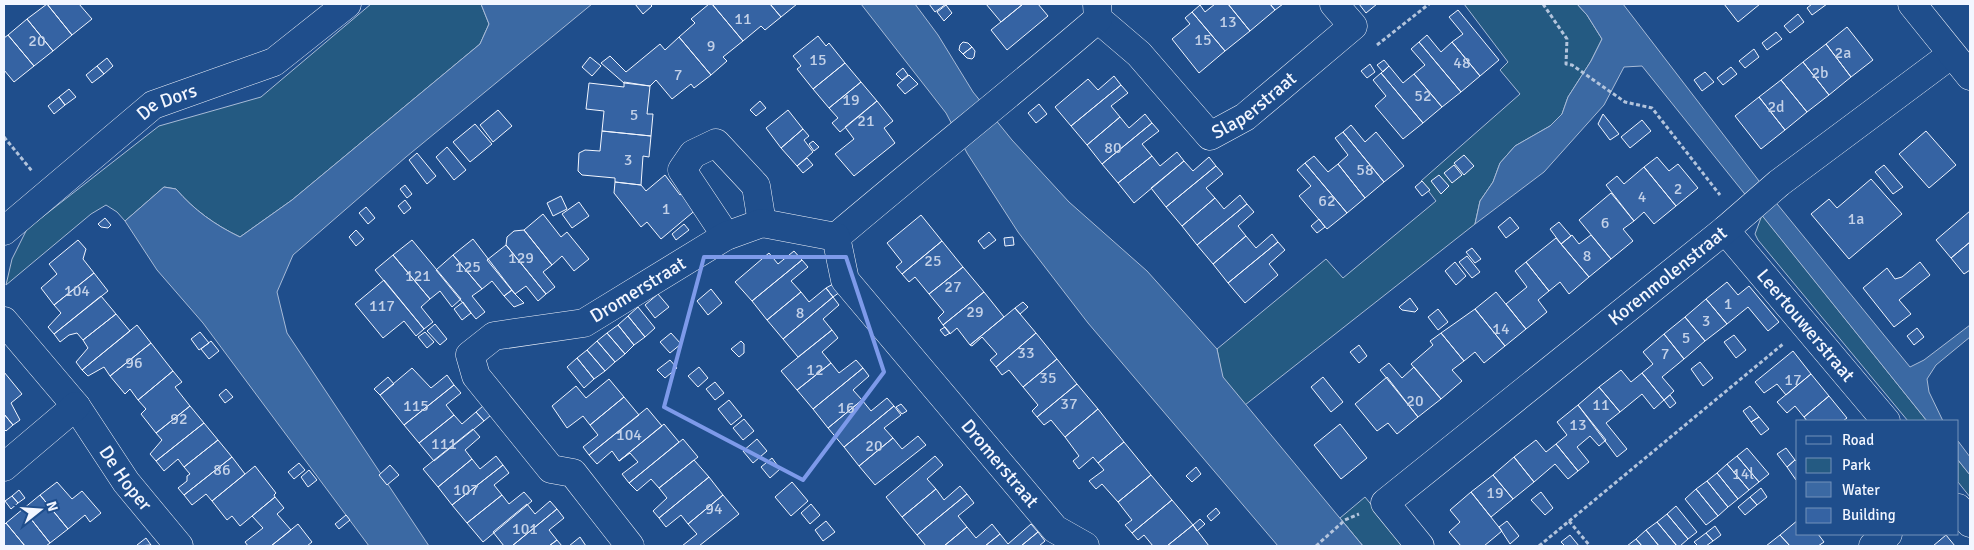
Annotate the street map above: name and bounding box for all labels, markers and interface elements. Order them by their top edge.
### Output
house number: 11 [734,9,752,29]
house number: 13 [1219,12,1237,32]
house number: 15 [1194,30,1212,50]
house number: 20 [28,31,46,51]
house number: 9 [707,36,715,56]
house number: 2a [1835,43,1851,63]
house number: 15 [809,50,827,70]
house number: 48 [1453,53,1471,73]
house number: 2b [1811,63,1829,83]
house number: 7 [674,65,682,85]
street label: Slaperstraat [1207,67,1302,145]
street label: De Dors [132,78,200,126]
house number: 52 [1414,86,1432,106]
house number: 19 [842,90,860,110]
house number: 2d [1767,97,1785,117]
house number: 5 [630,105,638,125]
house number: 21 [857,111,875,131]
house number: 80 [1104,138,1122,158]
house number: 3 [624,150,632,170]
house number: 58 [1356,160,1374,180]
house number: 2 [1674,179,1682,199]
house number: 4 [1638,187,1647,207]
house number: 62 [1318,191,1336,211]
house number: 1 [662,199,670,219]
house number: 1a [1848,209,1864,229]
house number: 6 [1601,213,1609,233]
street label: Korenmolenstraat [1604,221,1732,331]
house number: 8 [1583,246,1591,266]
house number: 129 [508,248,534,268]
street label: Dromerstraat [586,251,691,328]
house number: 25 [924,251,942,271]
house number: 125 [455,257,481,277]
street label: Leertouwerstraat [1751,264,1860,387]
house number: 121 [405,266,431,286]
house number: 27 [944,277,962,297]
house number: 104 [64,281,90,301]
house number: 1 [1724,294,1732,314]
house number: 117 [369,296,395,316]
house number: 29 [966,302,984,322]
house number: 8 [796,303,804,323]
house number: 3 [1702,311,1710,331]
house number: 14 [1492,319,1510,339]
house number: 5 [1682,328,1690,348]
house number: 33 [1017,343,1035,363]
house number: 7 [1661,344,1669,364]
house number: 96 [125,353,143,373]
house number: 12 [806,360,824,380]
house number: 35 [1039,368,1057,388]
house number: 17 [1784,370,1802,390]
house number: 20 [1406,391,1424,411]
house number: 37 [1060,394,1078,414]
house number: 11 [1592,395,1610,415]
house number: 115 [403,396,429,416]
house number: 16 [837,398,855,418]
house number: 92 [170,409,188,429]
street label: Dromerstraat [956,414,1044,513]
house number: 13 [1569,415,1587,435]
legend [1796,420,1959,535]
house number: 104 [616,425,642,445]
text: Road [1842,431,1874,449]
house number: 111 [431,434,457,454]
house number: 20 [865,436,883,456]
street label: De Hoper [93,441,157,516]
text: Park [1842,456,1871,474]
house number: 86 [213,460,231,480]
house number: 14l [1732,464,1754,484]
house number: 107 [453,480,479,500]
text: Water [1842,481,1880,499]
house number: 19 [1486,483,1504,503]
north arrow [15,485,65,535]
text: N [42,499,62,513]
house number: 94 [705,499,723,519]
text: Building [1842,506,1896,524]
house number: 101 [512,519,538,539]

